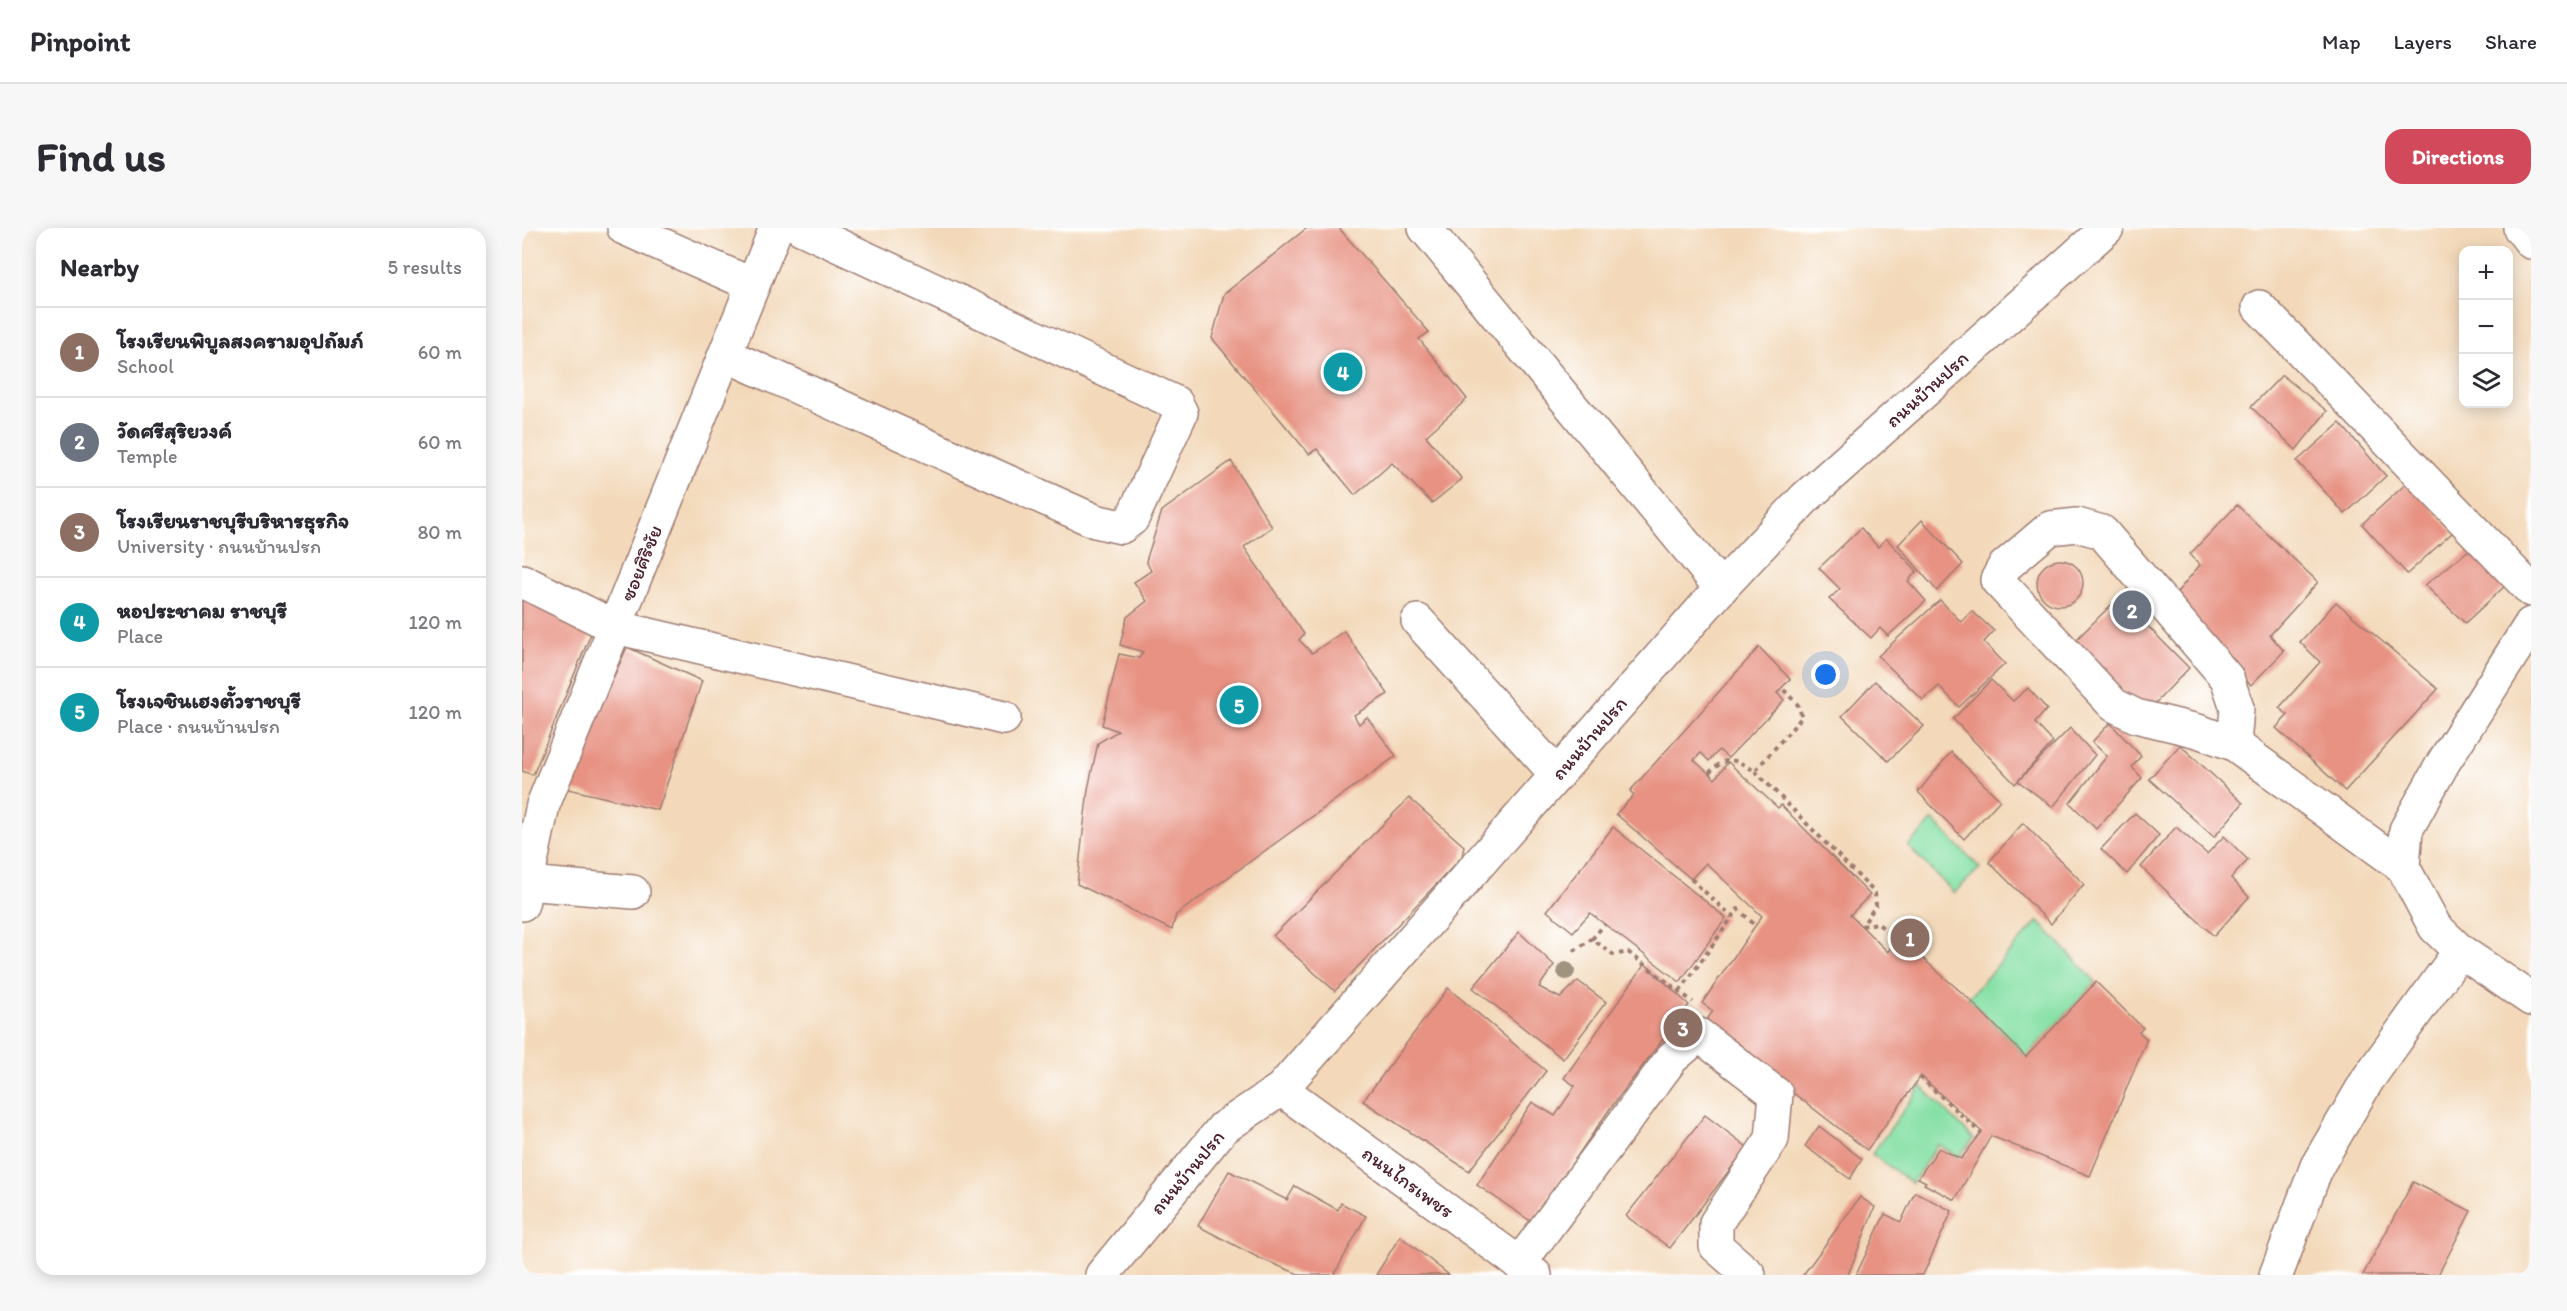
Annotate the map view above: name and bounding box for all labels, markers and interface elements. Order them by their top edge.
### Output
text: Pinpoint [30,24,131,58]
text: Map [2322,29,2361,54]
text: Layers [2394,29,2452,54]
text: Share [2485,29,2537,54]
button: Directions [2385,129,2531,184]
text: Find us [36,131,166,182]
map controls [2459,246,2513,408]
button: + [2459,246,2513,300]
text: Nearby [60,251,139,283]
text: 5 results [388,255,462,279]
button: − [2459,300,2513,354]
text: โรงเรียนพิบูลสงครามอุปถัมภ์ [117,327,364,354]
text: 1 [75,340,84,364]
text: 60 m [418,340,462,364]
street label: ถนนบ้านปรก [1881,346,1973,432]
pin: 4 [1324,350,1362,394]
text: School [117,354,174,378]
button: layers [2459,354,2513,408]
text: วัดศรีสุริยวงค์ [117,417,232,444]
text: 2 [74,430,85,454]
text: 60 m [418,430,462,454]
text: Temple [117,444,178,468]
text: โรงเรียนราชบุรีบริหารธุรกิจ [117,507,349,534]
text: 3 [74,520,85,544]
text: 80 m [417,520,462,544]
street label: ซอยศิริชัย [615,522,667,604]
text: University · ถนนบ้านปรก [117,534,321,558]
pin: 2 [2112,588,2152,632]
text: หอประชาคม ราชบุรี [117,597,287,624]
text: 4 [73,610,86,634]
text: 120 m [409,610,462,634]
text: Place [117,624,163,648]
your location [1811,660,1840,689]
pin: 5 [1220,682,1258,728]
text: โรงเจชินเฮงตั้วราชบุรี [117,687,301,714]
street label: ถนนบ้านปรก [1546,691,1632,785]
text: 5 [74,700,85,724]
text: 120 m [409,700,462,724]
text: Place · ถนนบ้านปรก [117,714,280,738]
pin: 1 [1890,916,1930,960]
pin: 3 [1664,1006,1702,1050]
street label: ถนนบ้านปรก [1145,1125,1229,1219]
street label: ถนนไกรเพชร [1358,1141,1458,1223]

